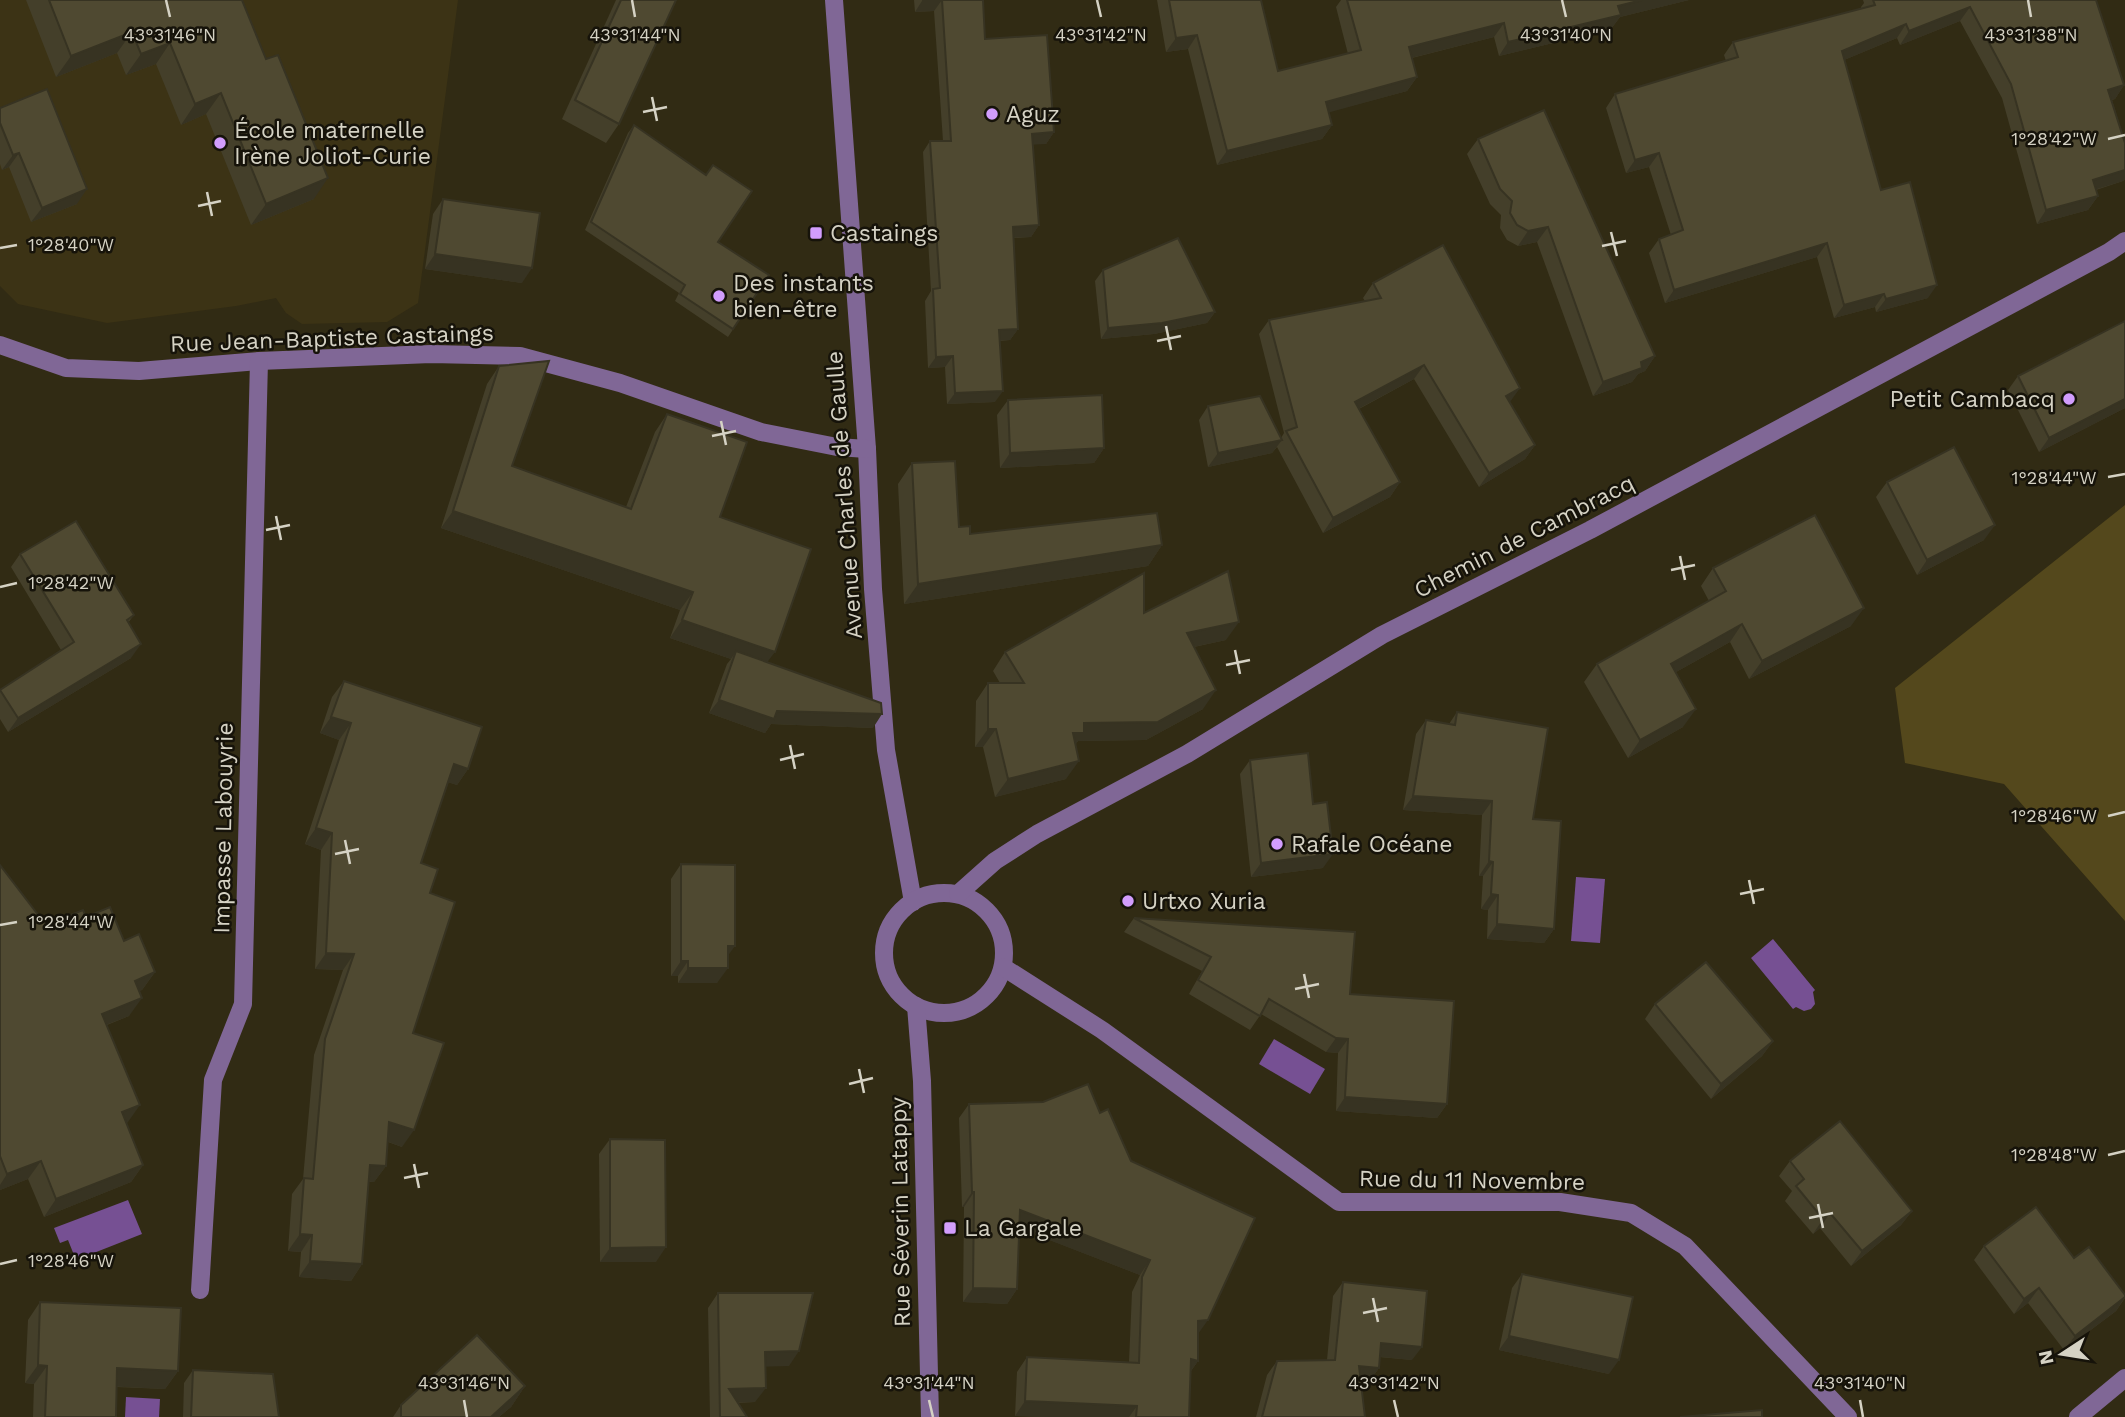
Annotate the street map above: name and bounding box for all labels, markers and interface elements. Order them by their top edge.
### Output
text: 43°31'46"N [124,24,216,45]
text: 43°31'44"N [589,24,681,45]
text: 43°31'42"N [1055,24,1147,45]
text: 43°31'40"N [1520,24,1612,45]
text: 43°31'38"N [1984,24,2078,45]
place label: Aguz [1006,101,1060,128]
marker: Aguz [984,106,1000,122]
place label: École maternelle Irène Joliot-Curie [234,117,431,170]
text: 1°28'42"W [2011,128,2097,149]
marker: École maternelle Irène Joliot-Curie [212,135,228,151]
place label: Castaings [830,220,938,247]
marker: Castaings [808,225,824,241]
text: 1°28'40"W [28,234,114,255]
place label: Des instants bien-être [733,270,874,323]
marker: Des instants bien-être [711,288,727,304]
street label: Rue Jean-Baptiste Castaings [170,319,494,358]
street label: Avenue Charles de Gaulle [821,350,868,640]
place label: Petit Cambacq [1890,386,2055,413]
marker: Petit Cambacq [2061,391,2077,407]
text: 1°28'44"W [2011,467,2097,488]
street label: Chemin de Cambracq [1410,469,1639,604]
text: 1°28'42"W [28,572,114,593]
street label: Impasse Labouyrie [208,722,239,934]
text: 1°28'46"W [2011,805,2097,826]
place label: Rafale Océane [1291,831,1453,858]
marker: Rafale Océane [1269,836,1285,852]
place label: Urtxo Xuria [1142,888,1266,915]
marker: Urtxo Xuria [1120,893,1136,909]
text: 1°28'44"W [28,911,114,932]
street label: Rue Séverin Latappy [885,1097,916,1327]
text: 1°28'48"W [2011,1144,2097,1165]
street label: Rue du 11 Novembre [1359,1165,1585,1196]
place label: La Gargale [964,1215,1082,1242]
marker: La Gargale [942,1220,958,1236]
text: 1°28'46"W [28,1250,114,1271]
north arrow [2027,1319,2097,1389]
text: N [2033,1348,2059,1367]
text: 43°31'46"N [418,1372,510,1393]
text: 43°31'44"N [883,1372,975,1393]
text: 43°31'42"N [1348,1372,1440,1393]
text: 43°31'40"N [1814,1372,1906,1393]

